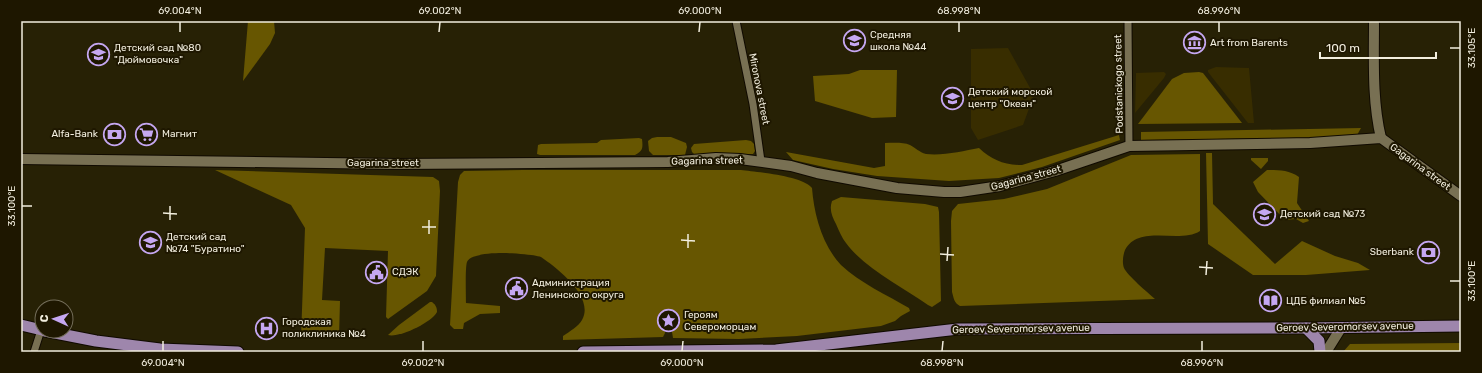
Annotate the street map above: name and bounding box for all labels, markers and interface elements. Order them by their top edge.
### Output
text: 69.004°N [158,5,202,17]
text: 69.002°N [418,5,462,17]
text: 69.000°N [678,5,722,17]
text: 68.998°N [937,5,981,17]
text: 68.996°N [1198,5,1241,17]
school or university icon: Средняя школа №44 [842,28,868,54]
text: 33.105°E [1466,28,1478,68]
place label: Средняя школа №44 [870,29,926,53]
museum icon: Art from Barents [1181,30,1207,56]
street label: Podstanickogo street [1112,34,1126,134]
scale bar [1320,34,1436,60]
place label: Art from Barents [1210,37,1288,49]
school or university icon: Детский сад №80 "Дюймовочка" [86,41,112,67]
text: 100 m [1326,41,1360,55]
place label: Детский сад №80 "Дюймовочка" [114,42,201,66]
street label: Mironova street [746,52,772,126]
school or university icon: Детский морской центр "Океан" [940,85,966,111]
place label: Детский морской центр "Океан" [968,86,1052,110]
bank icon: Alfa-Bank [101,121,127,147]
supermarket icon: Магнит [133,121,159,147]
place label: Alfa-Bank [51,128,99,140]
place label: Магнит [162,128,197,140]
street label: Gagarina street [1387,141,1453,193]
street label: Gagarina street [671,154,743,168]
street label: Gagarina street [347,157,419,169]
street label: Gagarina street [990,163,1062,193]
text: 33.100°E [6,186,18,226]
school or university icon: Детский сад №73 [1251,201,1277,227]
place label: Детский сад №73 [1280,208,1365,220]
school or university icon: Детский сад №74 "Буратино" [138,230,164,256]
place label: Детский сад №74 "Буратино" [166,231,245,255]
bank icon: Sberbank [1416,239,1442,265]
place label: Sberbank [1370,246,1415,258]
public building icon: СДЭК [363,259,389,285]
text: 33.100°E [1466,261,1478,301]
place label: СДЭК [392,266,419,278]
public building icon: Администрация Ленинского округа [503,276,529,302]
place label: Администрация Ленинского округа [532,277,624,301]
library icon: ЦДБ филиал №5 [1257,288,1283,314]
place label: ЦДБ филиал №5 [1286,295,1366,307]
north arrow [34,299,74,339]
place icon: Героям Cевероморцам [655,308,681,334]
place label: Героям Cевероморцам [684,309,756,333]
text: С [38,314,51,323]
hospital icon: Городская поликлиника №4 [254,315,280,341]
place label: Городская поликлиника №4 [282,316,366,340]
street label: Geroev Severomorsev avenue [1276,320,1414,334]
street label: Geroev Severomorsev avenue [952,322,1090,336]
text: 69.004°N [141,357,185,369]
text: 69.002°N [401,357,445,369]
text: 69.000°N [660,357,704,369]
text: 68.998°N [920,357,964,369]
text: 68.996°N [1181,357,1224,369]

